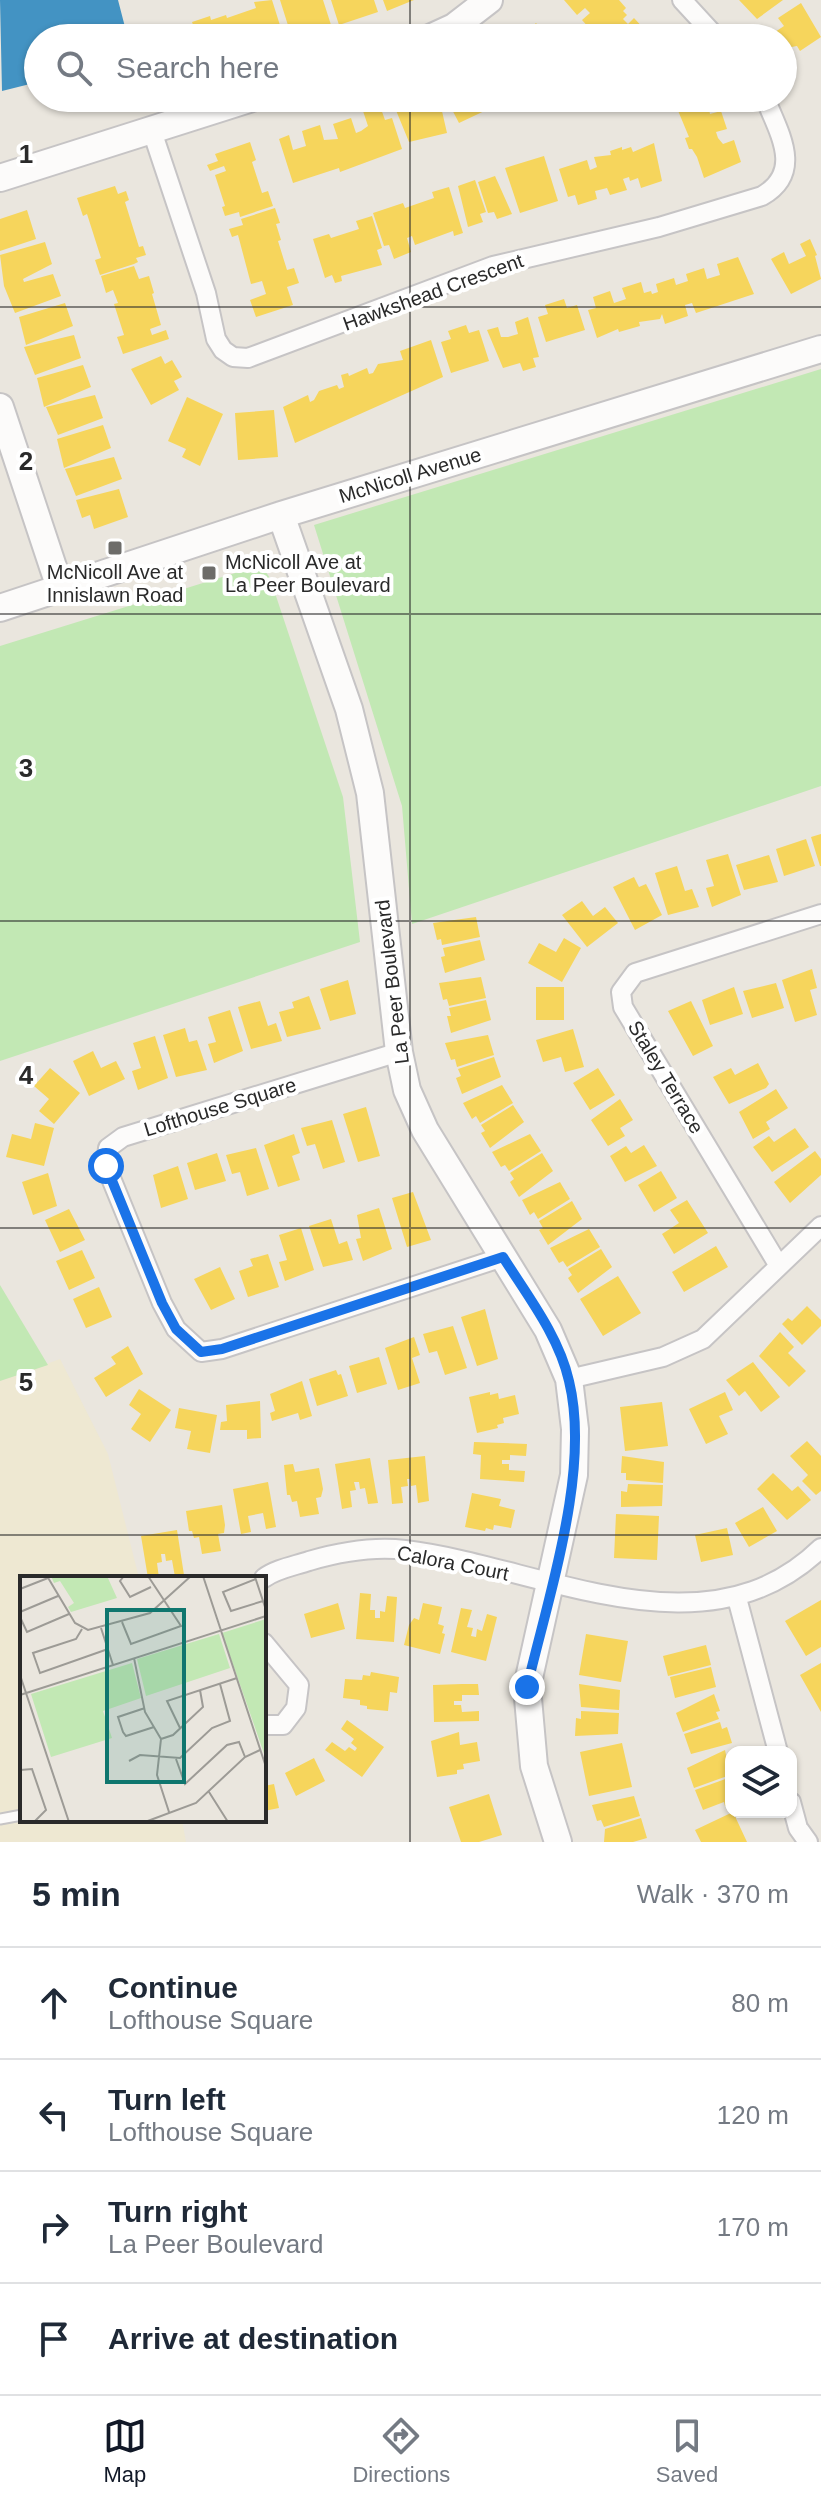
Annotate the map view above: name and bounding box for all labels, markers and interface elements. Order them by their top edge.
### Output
search box [24,24,797,112]
icon: search [52,46,96,90]
text: Search here [116,51,279,84]
text: 1 [19,139,33,169]
street label: Hawkshead Crescent [340,249,526,335]
street label: McNicoll Avenue [336,443,484,507]
text: 2 [19,446,33,476]
marker: McNicoll Ave at Innislawn Road [106,539,124,557]
place label: McNicoll Ave at La Peer Boulevard [225,551,391,596]
place label: McNicoll Ave at Innislawn Road [47,561,184,606]
marker: McNicoll Ave at La Peer Boulevard [200,564,218,582]
text: 3 [19,753,33,783]
street label: La Peer Boulevard [371,898,413,1066]
street label: Staley Terrace [624,1017,708,1137]
text: 4 [19,1060,34,1090]
street label: Lofthouse Square [141,1073,299,1141]
route start [88,1148,124,1184]
text: 5 [19,1367,33,1397]
street label: Calora Court [395,1541,511,1585]
inset map [20,1576,266,1822]
route end [509,1669,545,1705]
map controls [725,1746,797,1818]
button: layers [725,1746,797,1818]
text: 5 min [32,1875,121,1913]
text: Walk · 370 m [637,1879,789,1909]
text: Continue [108,1971,238,2004]
icon: ahead [32,1981,76,2025]
text: 80 m [731,1988,789,2018]
text: Lofthouse Square [108,2005,313,2035]
text: Turn left [108,2083,226,2116]
icon: left [32,2093,76,2137]
text: 120 m [717,2100,789,2130]
text: Lofthouse Square [108,2117,313,2147]
text: Turn right [108,2195,247,2228]
icon: right [32,2205,76,2249]
text: 170 m [717,2212,789,2242]
text: La Peer Boulevard [108,2229,323,2259]
icon: arrive [32,2317,76,2361]
text: Arrive at destination [108,2322,398,2355]
tab: Map [103,2414,147,2488]
tab: Directions [352,2414,450,2488]
tab: Saved [656,2414,718,2488]

